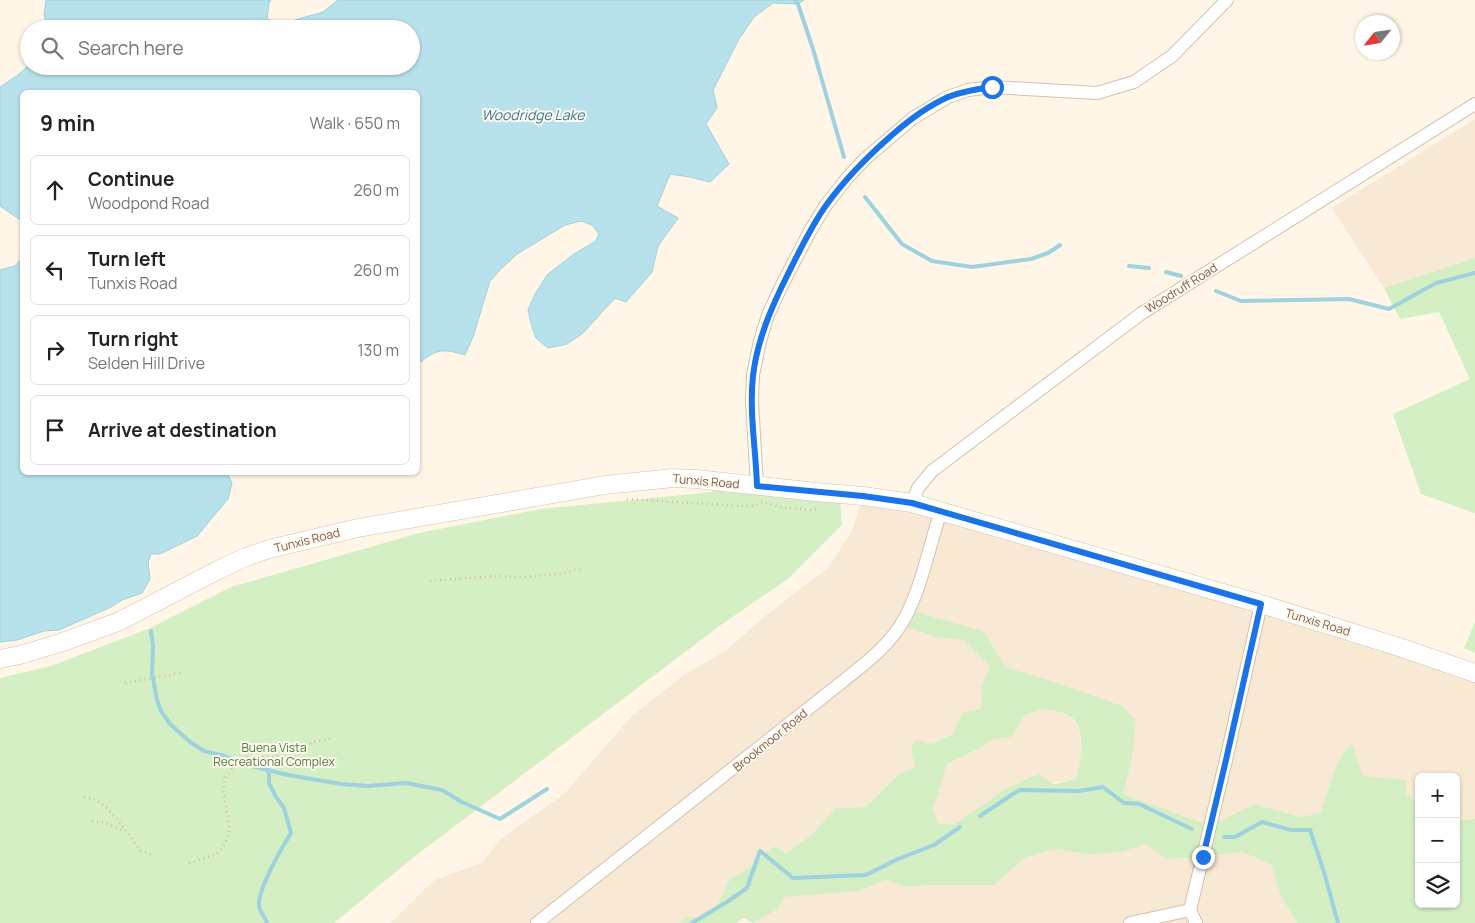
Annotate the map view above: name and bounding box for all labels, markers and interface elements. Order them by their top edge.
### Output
north arrow [1355,15,1400,60]
search box [20,20,420,75]
icon: search [38,34,66,62]
text: Search here [78,35,184,61]
route start [981,76,1004,99]
water label: Woodridge Lake [482,105,585,124]
text: 9 min [40,109,95,137]
text: Walk · 650 m [309,112,400,134]
text: Continue [88,166,174,192]
icon: ahead [41,176,69,204]
text: 260 m [353,179,399,201]
text: Woodpond Road [88,192,209,214]
text: Turn left [88,246,166,272]
icon: left [41,256,69,284]
text: 260 m [353,259,399,281]
street label: Woodruff Road [1142,259,1220,317]
text: Tunxis Road [88,272,177,294]
text: Turn right [88,326,178,352]
icon: right [41,336,69,364]
text: 130 m [357,339,399,361]
text: Selden Hill Drive [88,352,205,374]
icon: arrive [41,416,69,444]
text: Arrive at destination [88,417,277,443]
street label: Tunxis Road [672,470,740,492]
street label: Tunxis Road [272,524,342,556]
street label: Tunxis Road [1283,604,1353,640]
street label: Brookmoor Road [729,705,811,775]
park label: Buena Vista Recreational Complex [213,739,335,770]
map controls [1415,773,1460,908]
button: + [1415,773,1460,818]
button: − [1415,818,1460,863]
route end [1192,846,1215,869]
button: layers [1415,863,1460,908]

